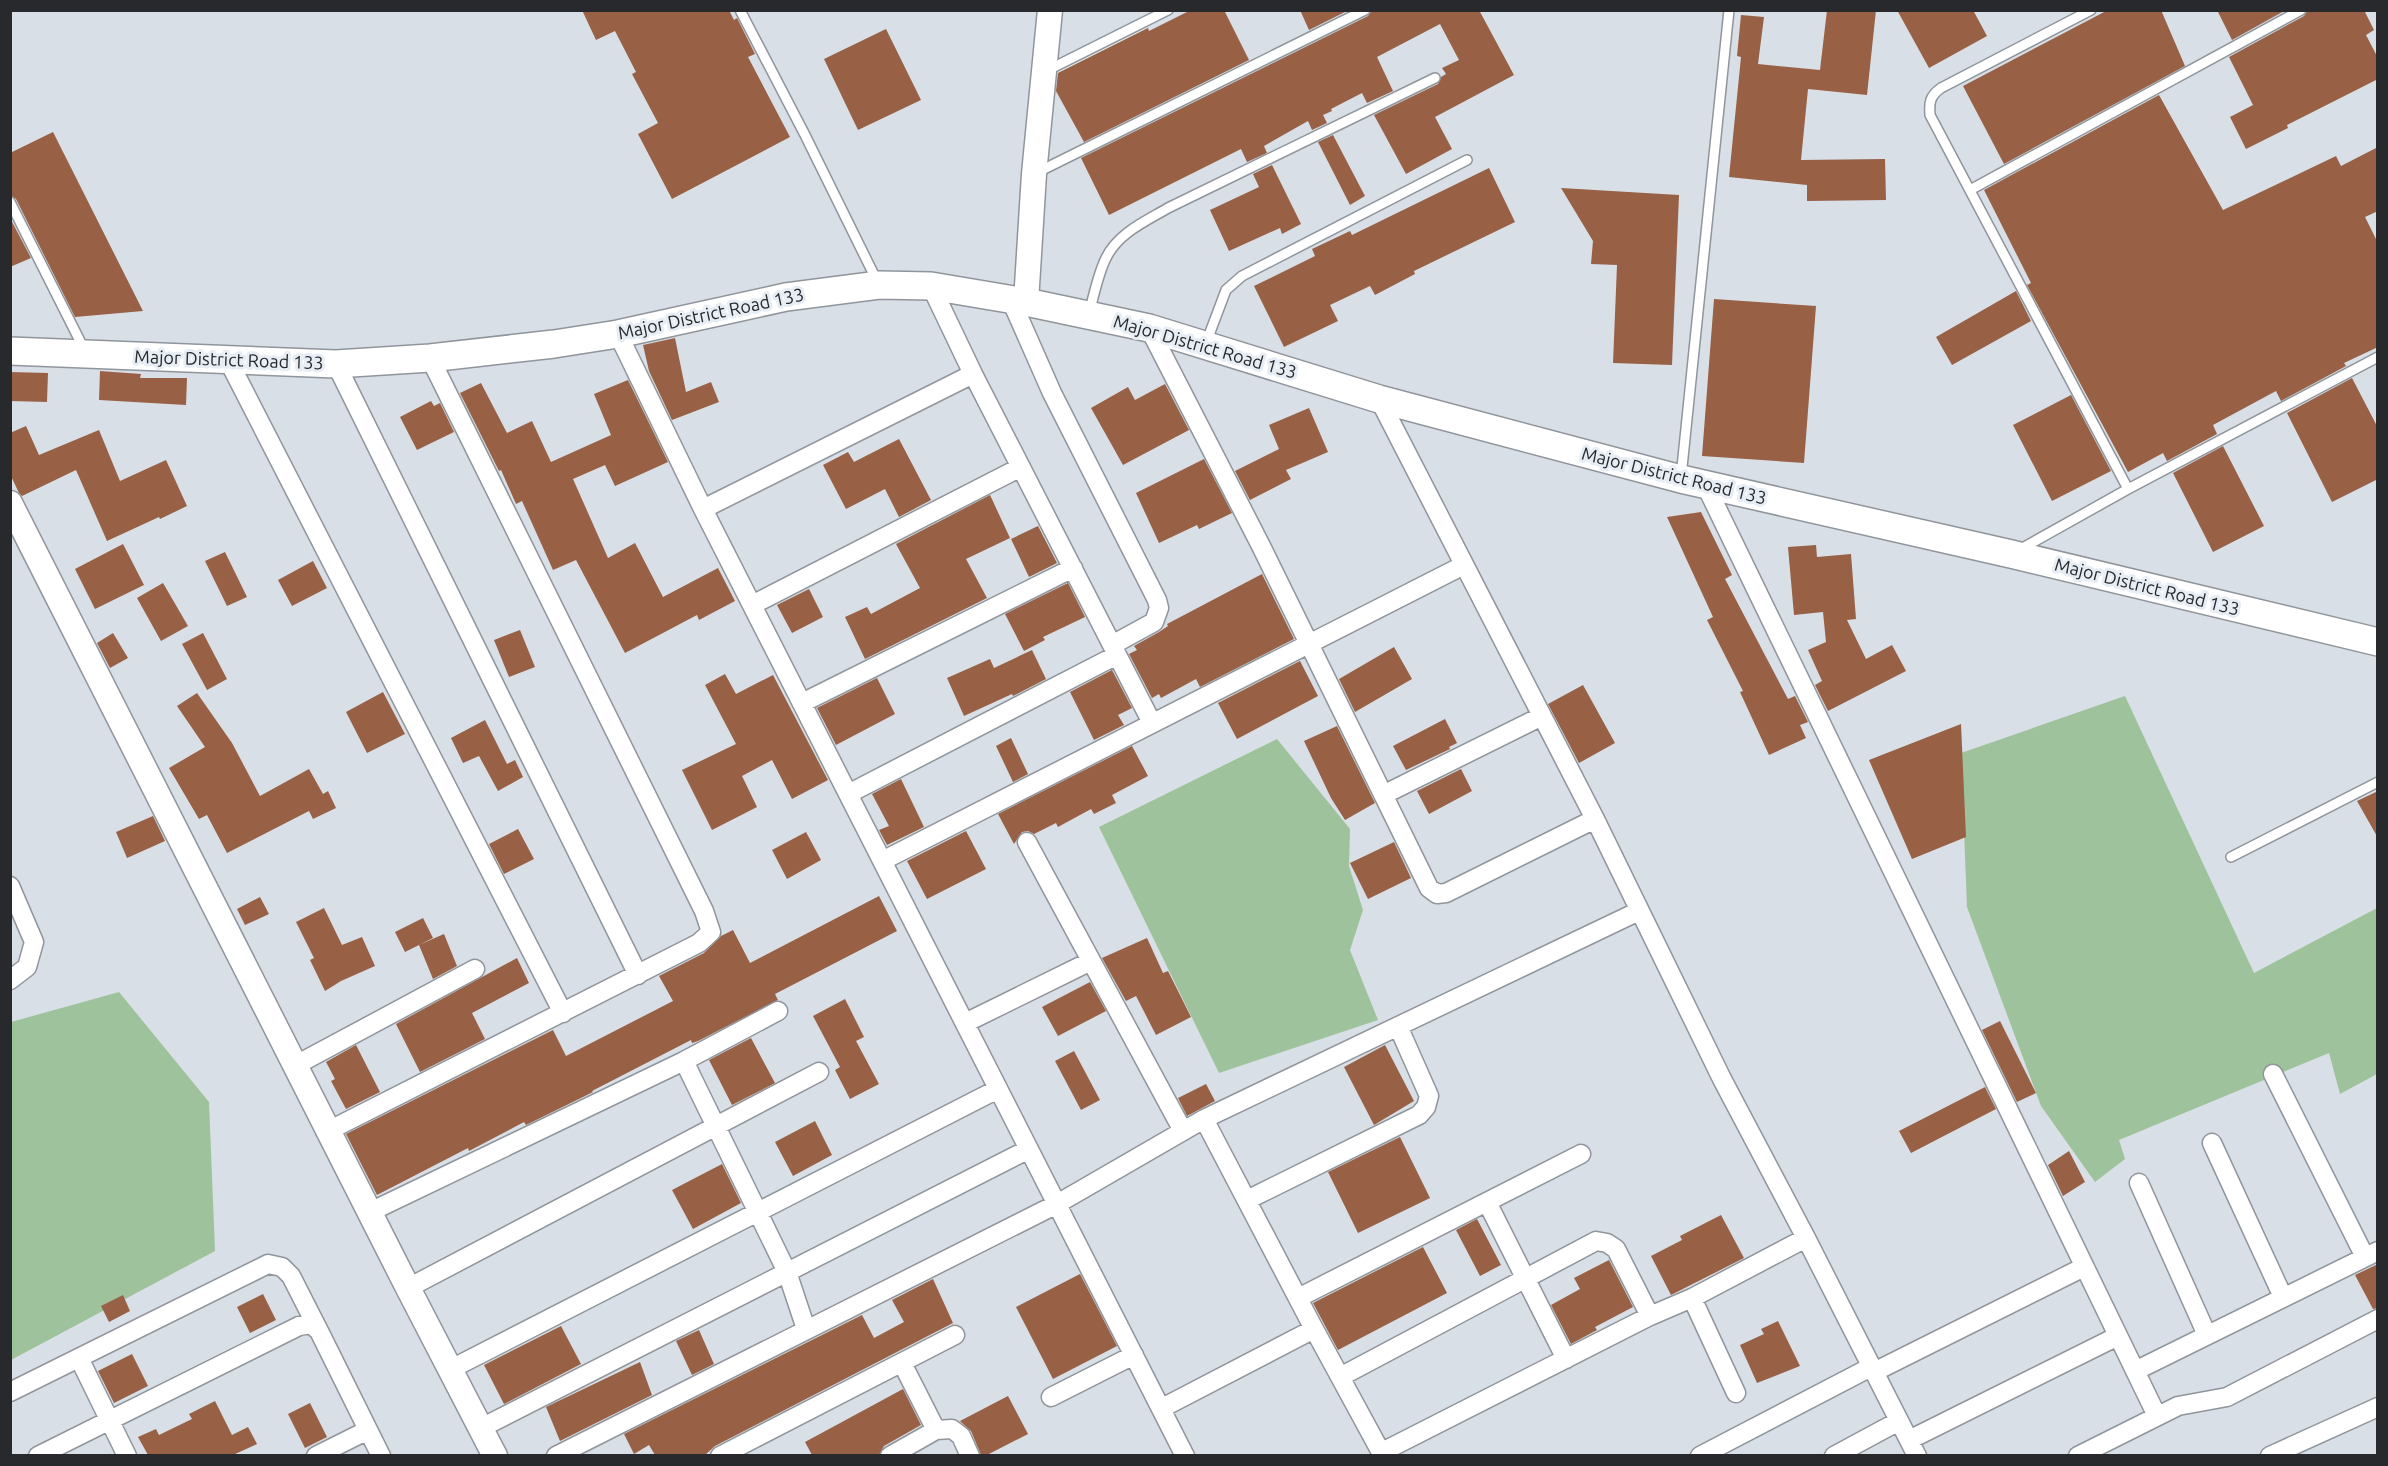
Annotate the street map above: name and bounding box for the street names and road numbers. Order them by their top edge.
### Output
street label: Major District Road 133 [616,284,806,343]
street label: Major District Road 133 [1111,310,1299,382]
street label: Major District Road 133 [134,346,324,372]
street label: Major District Road 133 [1580,442,1769,508]
street label: Major District Road 133 [2053,553,2242,619]

